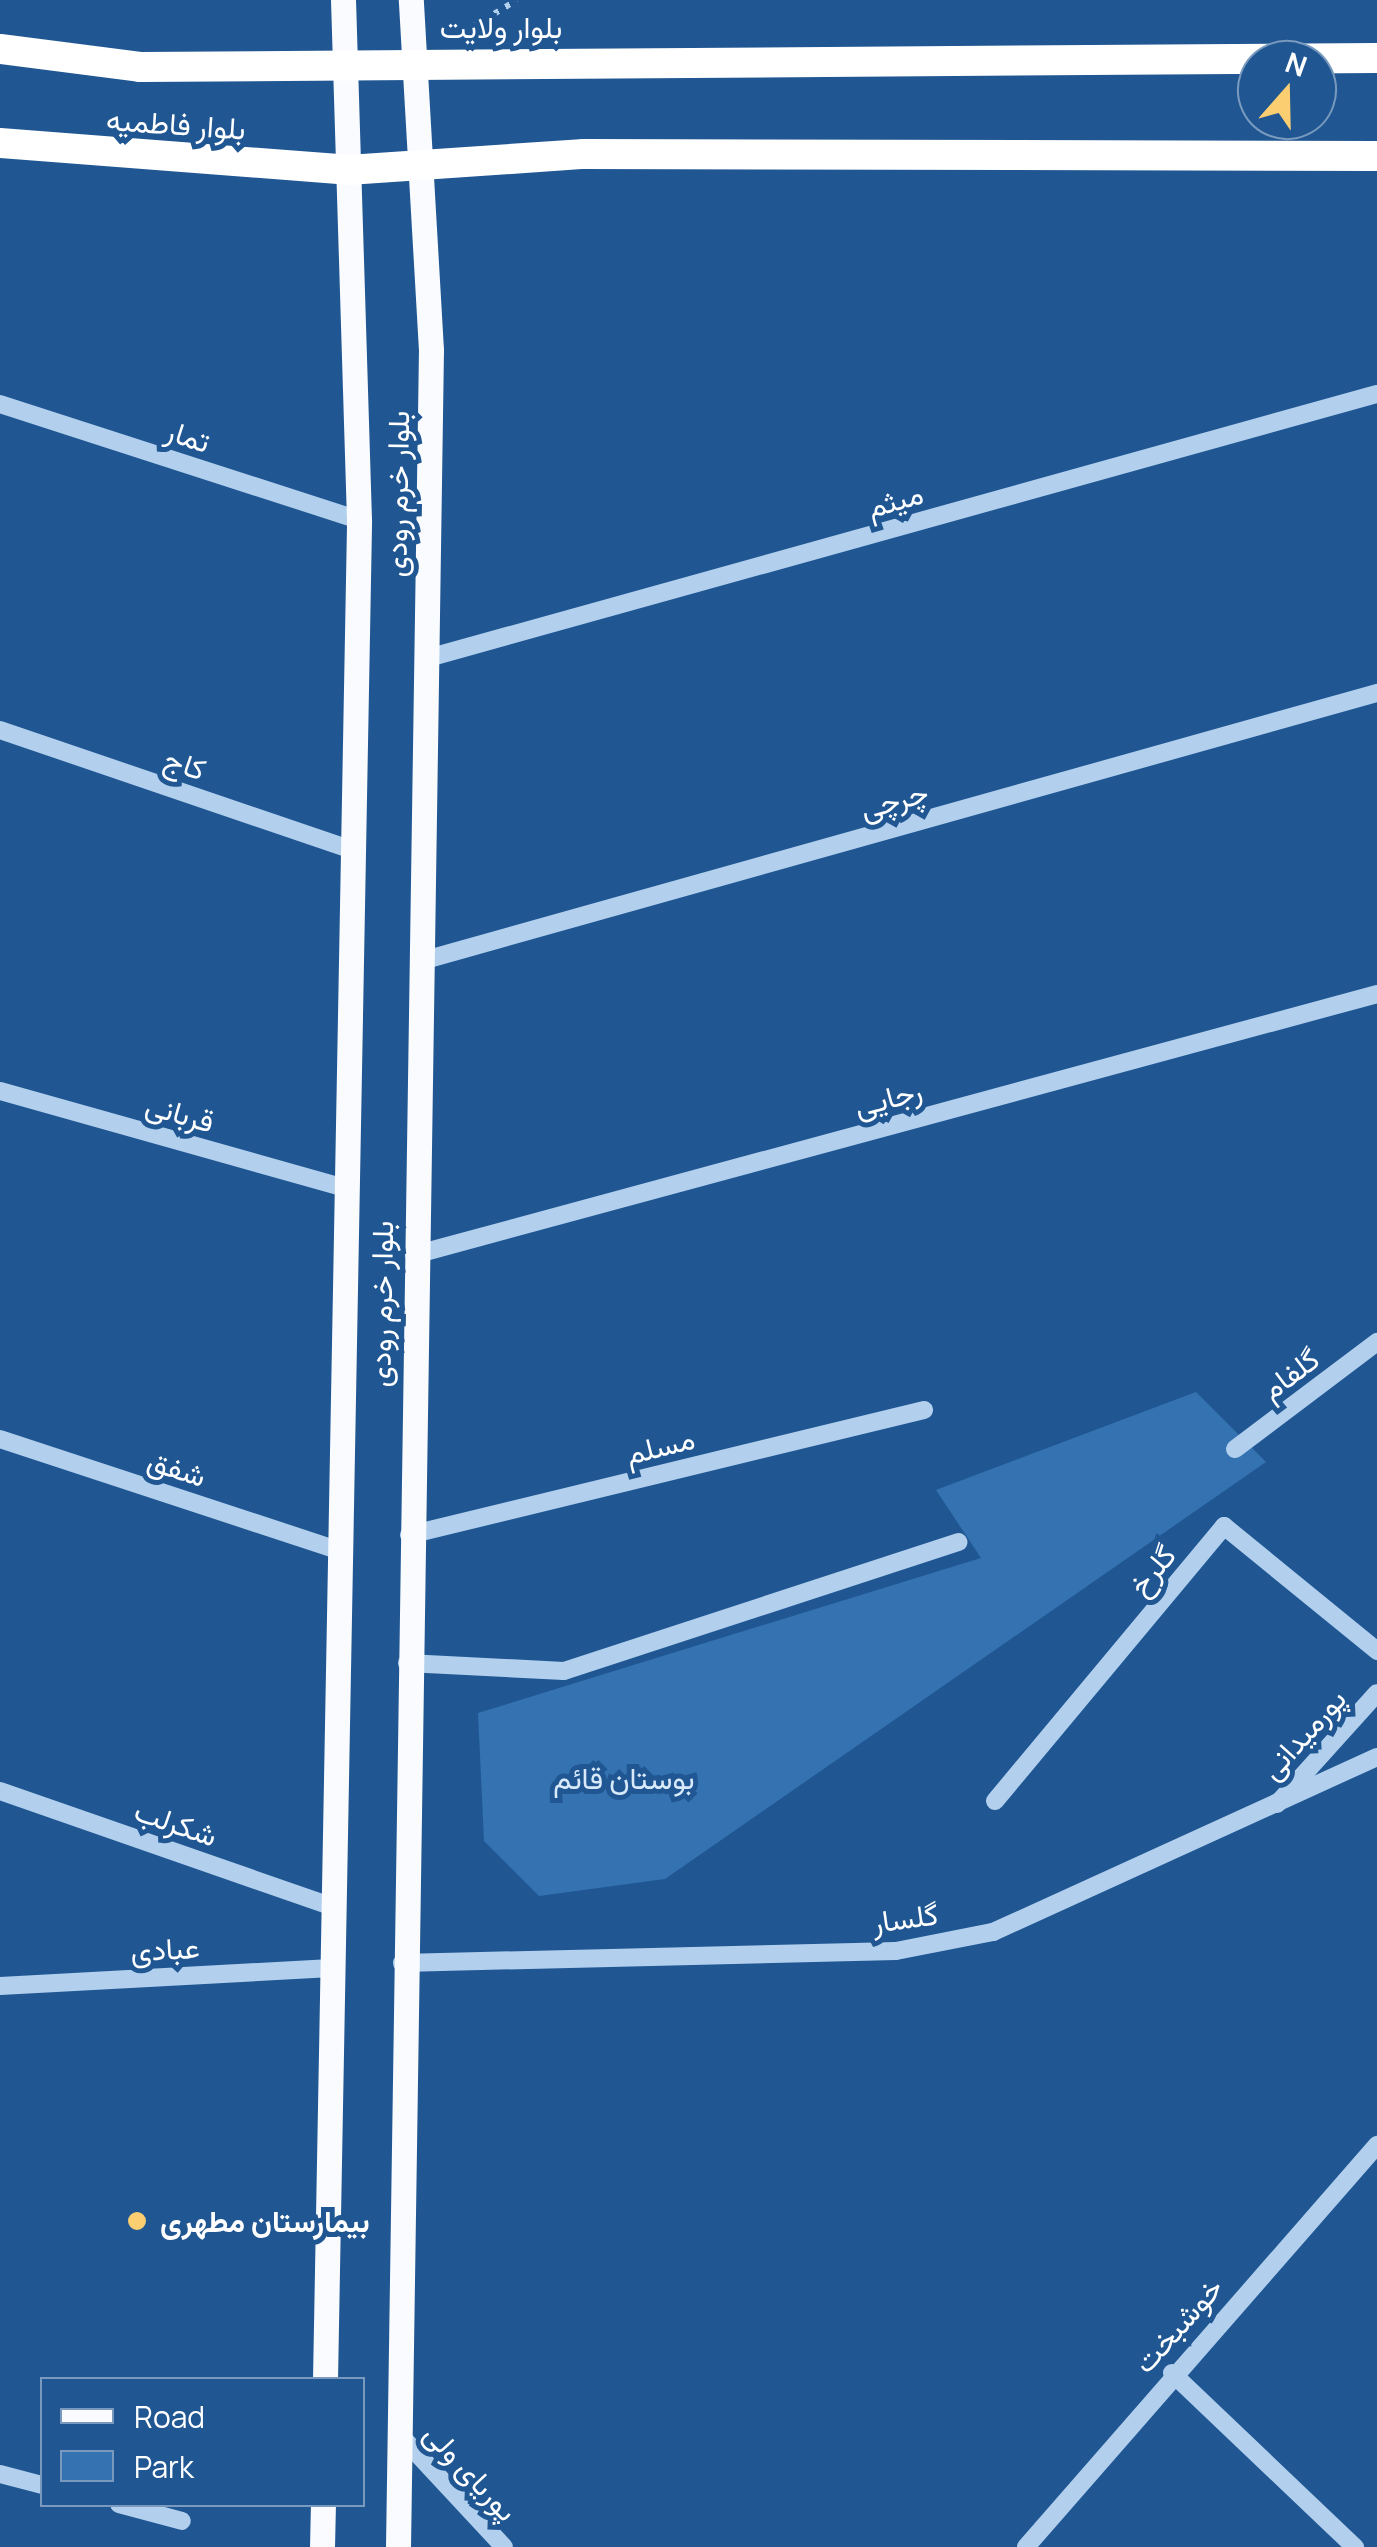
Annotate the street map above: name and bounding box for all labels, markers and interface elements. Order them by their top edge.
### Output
street label: بلوار ولایت [440,9,562,45]
north arrow [1237,40,1337,140]
text: N [1281,42,1313,85]
street label: بلوار فاطمیه [105,101,247,147]
street label: بلوار خرم رودی [378,410,416,578]
street label: تمار [161,412,215,460]
street label: میثم [863,475,927,525]
street label: کاج [160,740,210,788]
street label: چرچی [856,773,932,827]
street label: رجایی [850,1072,926,1124]
street label: قربانی [142,1086,218,1140]
street label: بلوار خرم رودی [362,1220,400,1388]
street label: گلفام [1254,1341,1326,1407]
street label: مسلم [622,1420,698,1472]
street label: شفق [143,1442,211,1494]
street label: گلرخ [1121,1538,1183,1602]
street label: پورمیدانی [1253,1681,1353,1787]
park label: بوستان قائم [553,1760,695,1796]
street label: شکرلب [130,1792,222,1854]
street label: گلسار [870,1896,940,1940]
street label: عبادی [129,1929,201,1969]
place label: بیمارستان مطهری [160,2203,370,2239]
marker: بیمارستان مطهری [124,2208,150,2234]
street label: خوشبخت [1126,2270,1230,2380]
legend [40,2377,365,2507]
text: Road [134,2396,205,2437]
street label: پوریای ولی [417,2416,525,2528]
text: Park [134,2446,194,2487]

